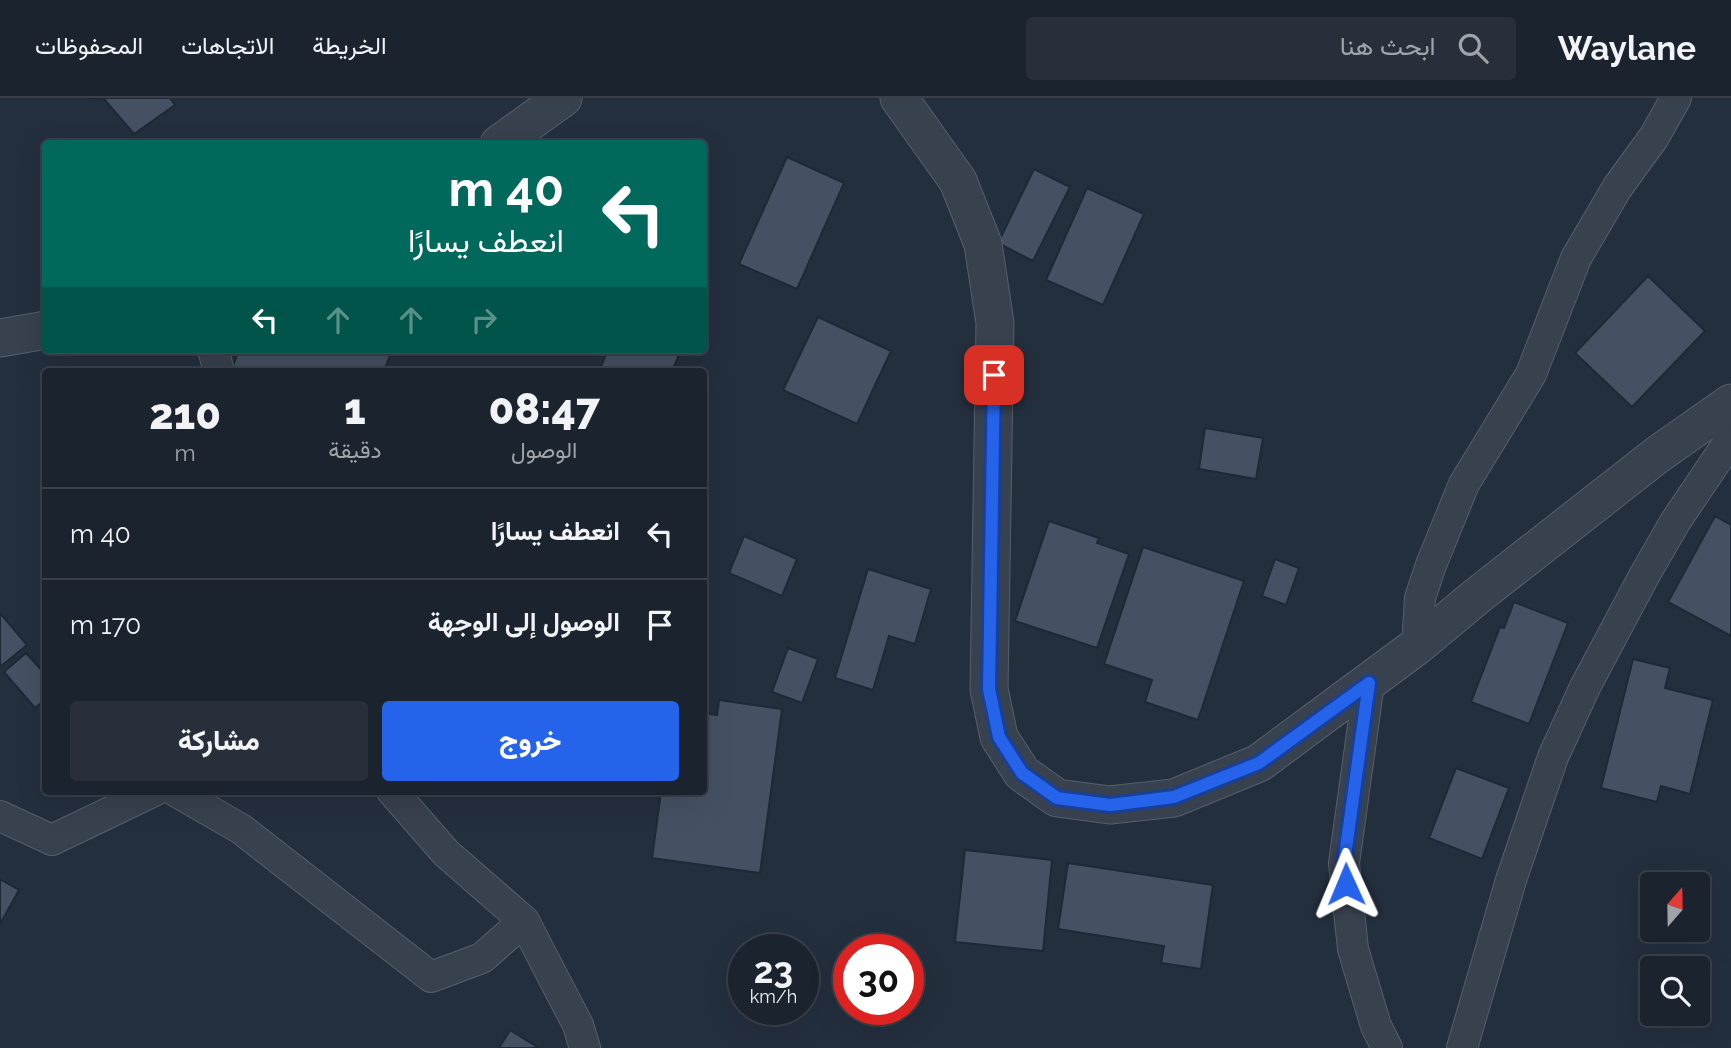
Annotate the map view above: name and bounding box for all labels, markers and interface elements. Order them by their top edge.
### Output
search box [1026,17,1516,80]
icon: search [1454,29,1492,67]
text: Waylane [1558,29,1696,68]
text: المحفوظات [35,31,143,60]
text: الاتجاهات [181,31,274,60]
text: الخريطة [312,31,387,60]
text: ابحث هنا [1340,31,1436,61]
text: 40 m [449,160,564,217]
icon: left [588,168,679,259]
text: انعطف يسارًا [408,222,564,259]
icon: left [246,301,284,339]
icon: ahead [319,301,357,339]
icon: ahead [392,301,430,339]
icon: right [465,301,503,339]
pin [964,345,1024,405]
icon: arrive [975,356,1013,394]
text: 1 [344,385,366,434]
text: 08:47 [489,385,600,434]
text: 210 [149,390,221,439]
text: دقيقة [328,436,381,463]
text: الوصول [511,436,577,463]
text: m [175,439,196,466]
icon: left [641,515,679,553]
text: انعطف يسارًا [491,516,620,546]
text: 40 m [70,519,131,549]
icon: arrive [641,606,679,644]
text: الوصول إلى الوجهة [428,607,620,637]
text: 170 m [70,610,141,640]
button: مشاركة [70,701,368,781]
button: خروج [382,701,679,781]
position arrow [1309,847,1383,921]
north arrow [1640,872,1710,942]
map controls [1640,872,1710,1026]
speed limit sign: 30 [833,934,924,1025]
text: 23 [754,950,793,991]
button: search [1640,956,1710,1026]
text: km/h [750,986,797,1007]

